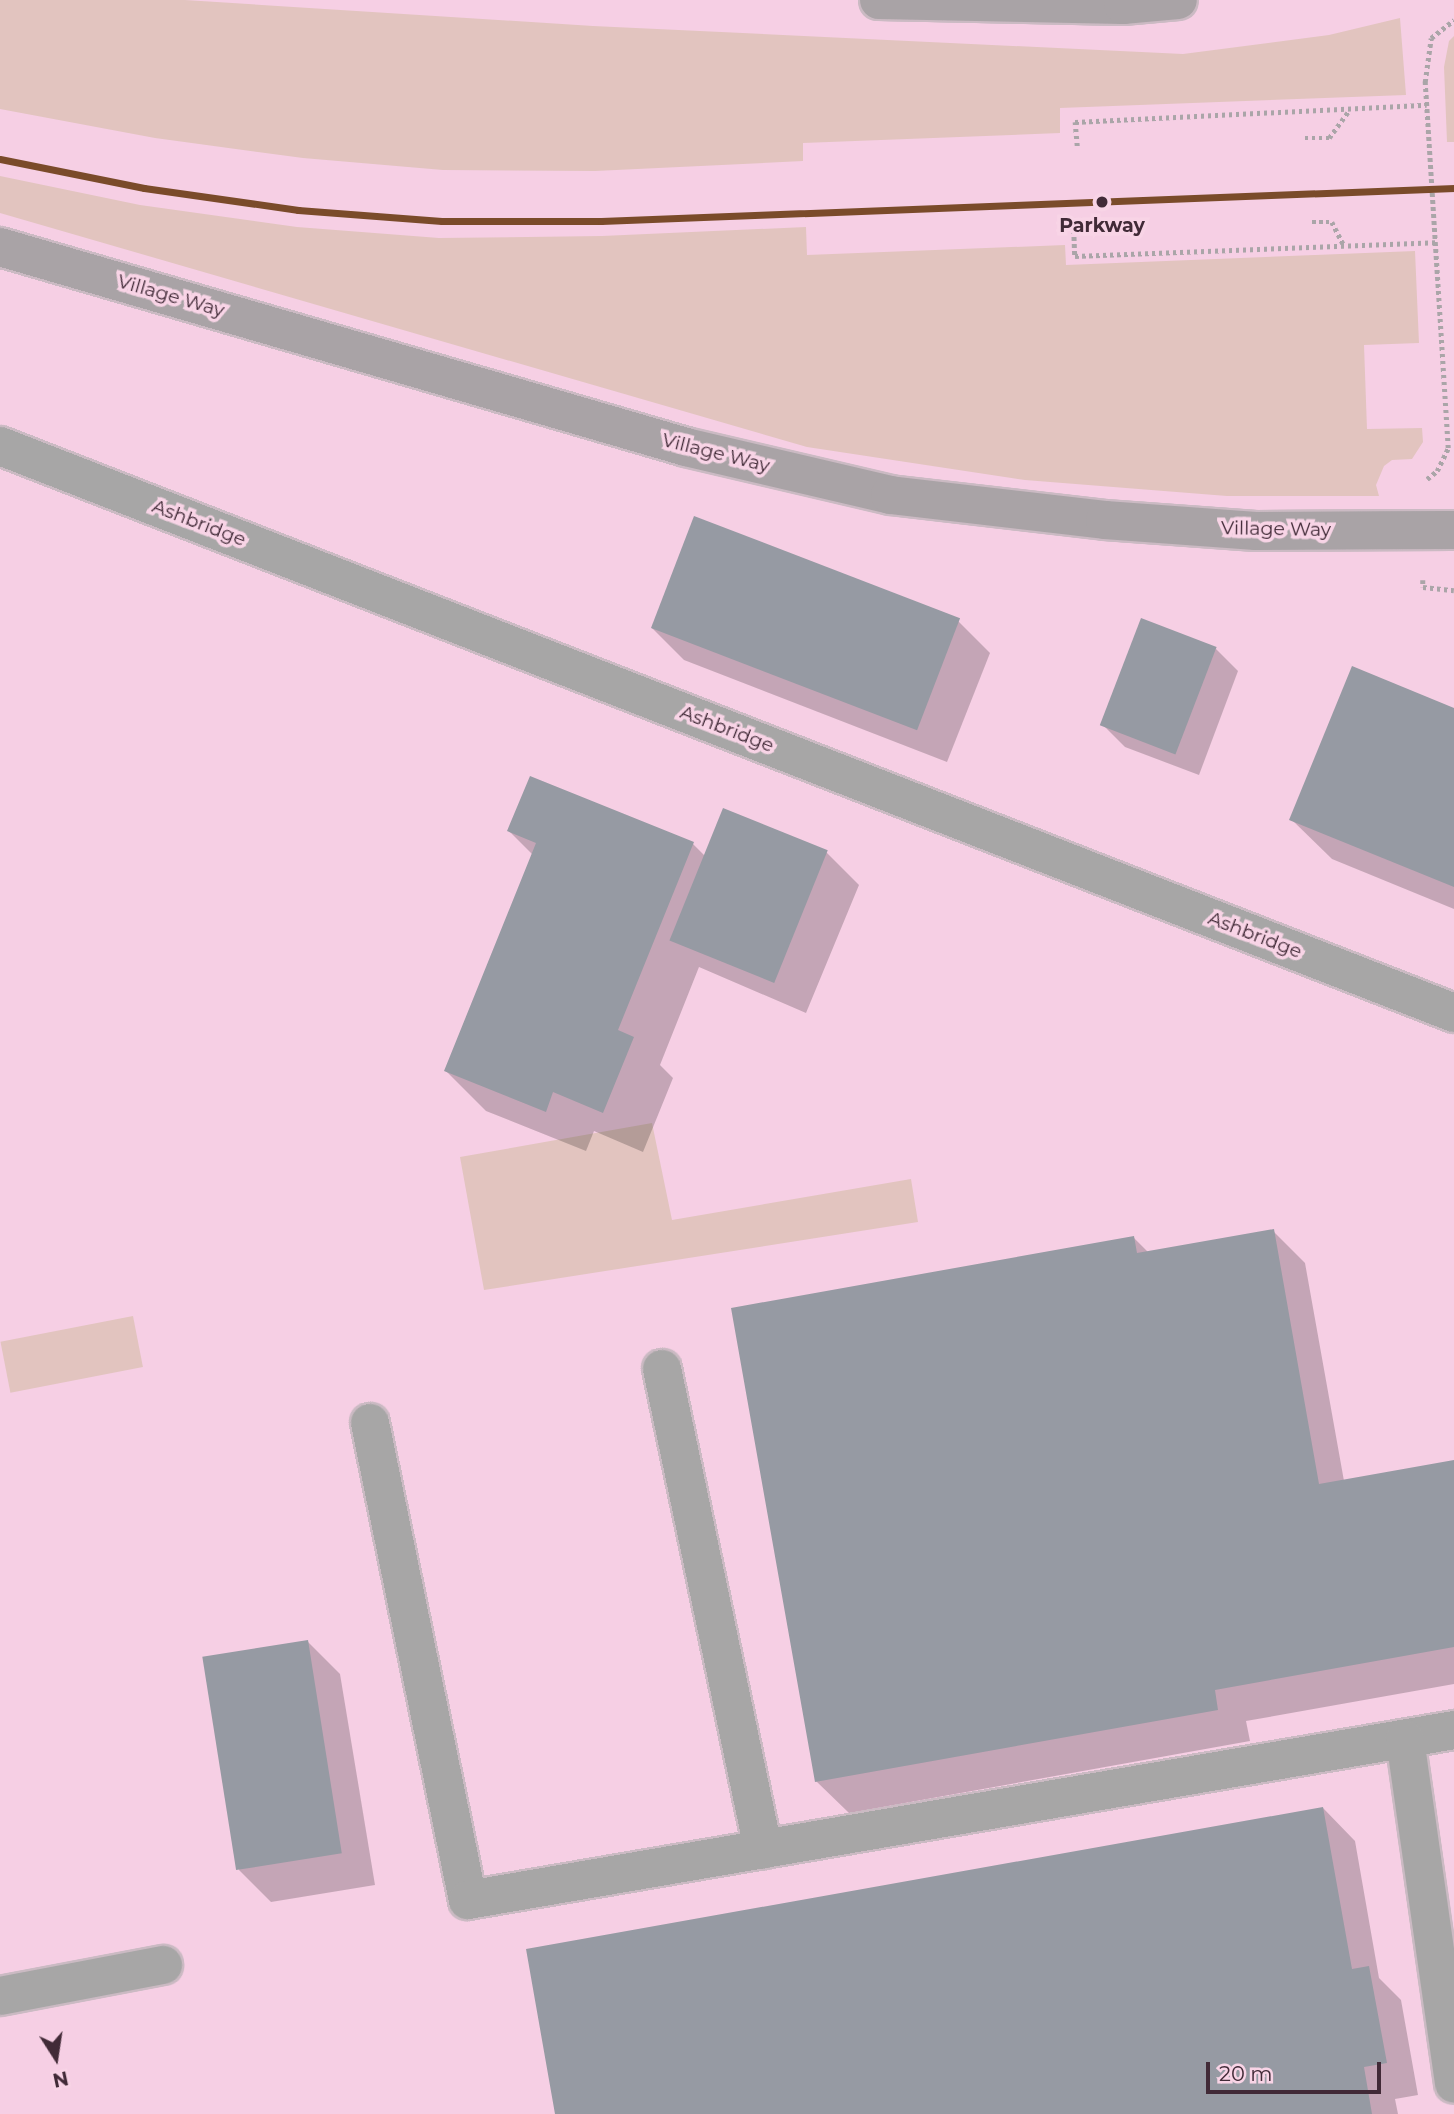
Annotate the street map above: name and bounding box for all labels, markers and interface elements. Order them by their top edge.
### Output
marker: Parkway [1092,192,1112,212]
place label: Parkway [1059,215,1145,237]
street label: Village Way [115,270,227,322]
street label: Village Way [660,429,772,477]
street label: Ashbridge [149,495,249,551]
street label: Village Way [1221,517,1331,541]
street label: Ashbridge [677,701,777,757]
street label: Ashbridge [1205,907,1305,963]
north arrow [21,2023,91,2093]
scale bar [1209,2048,1384,2092]
text: 20 m [1219,2061,1273,2086]
text: N [51,2066,70,2092]

